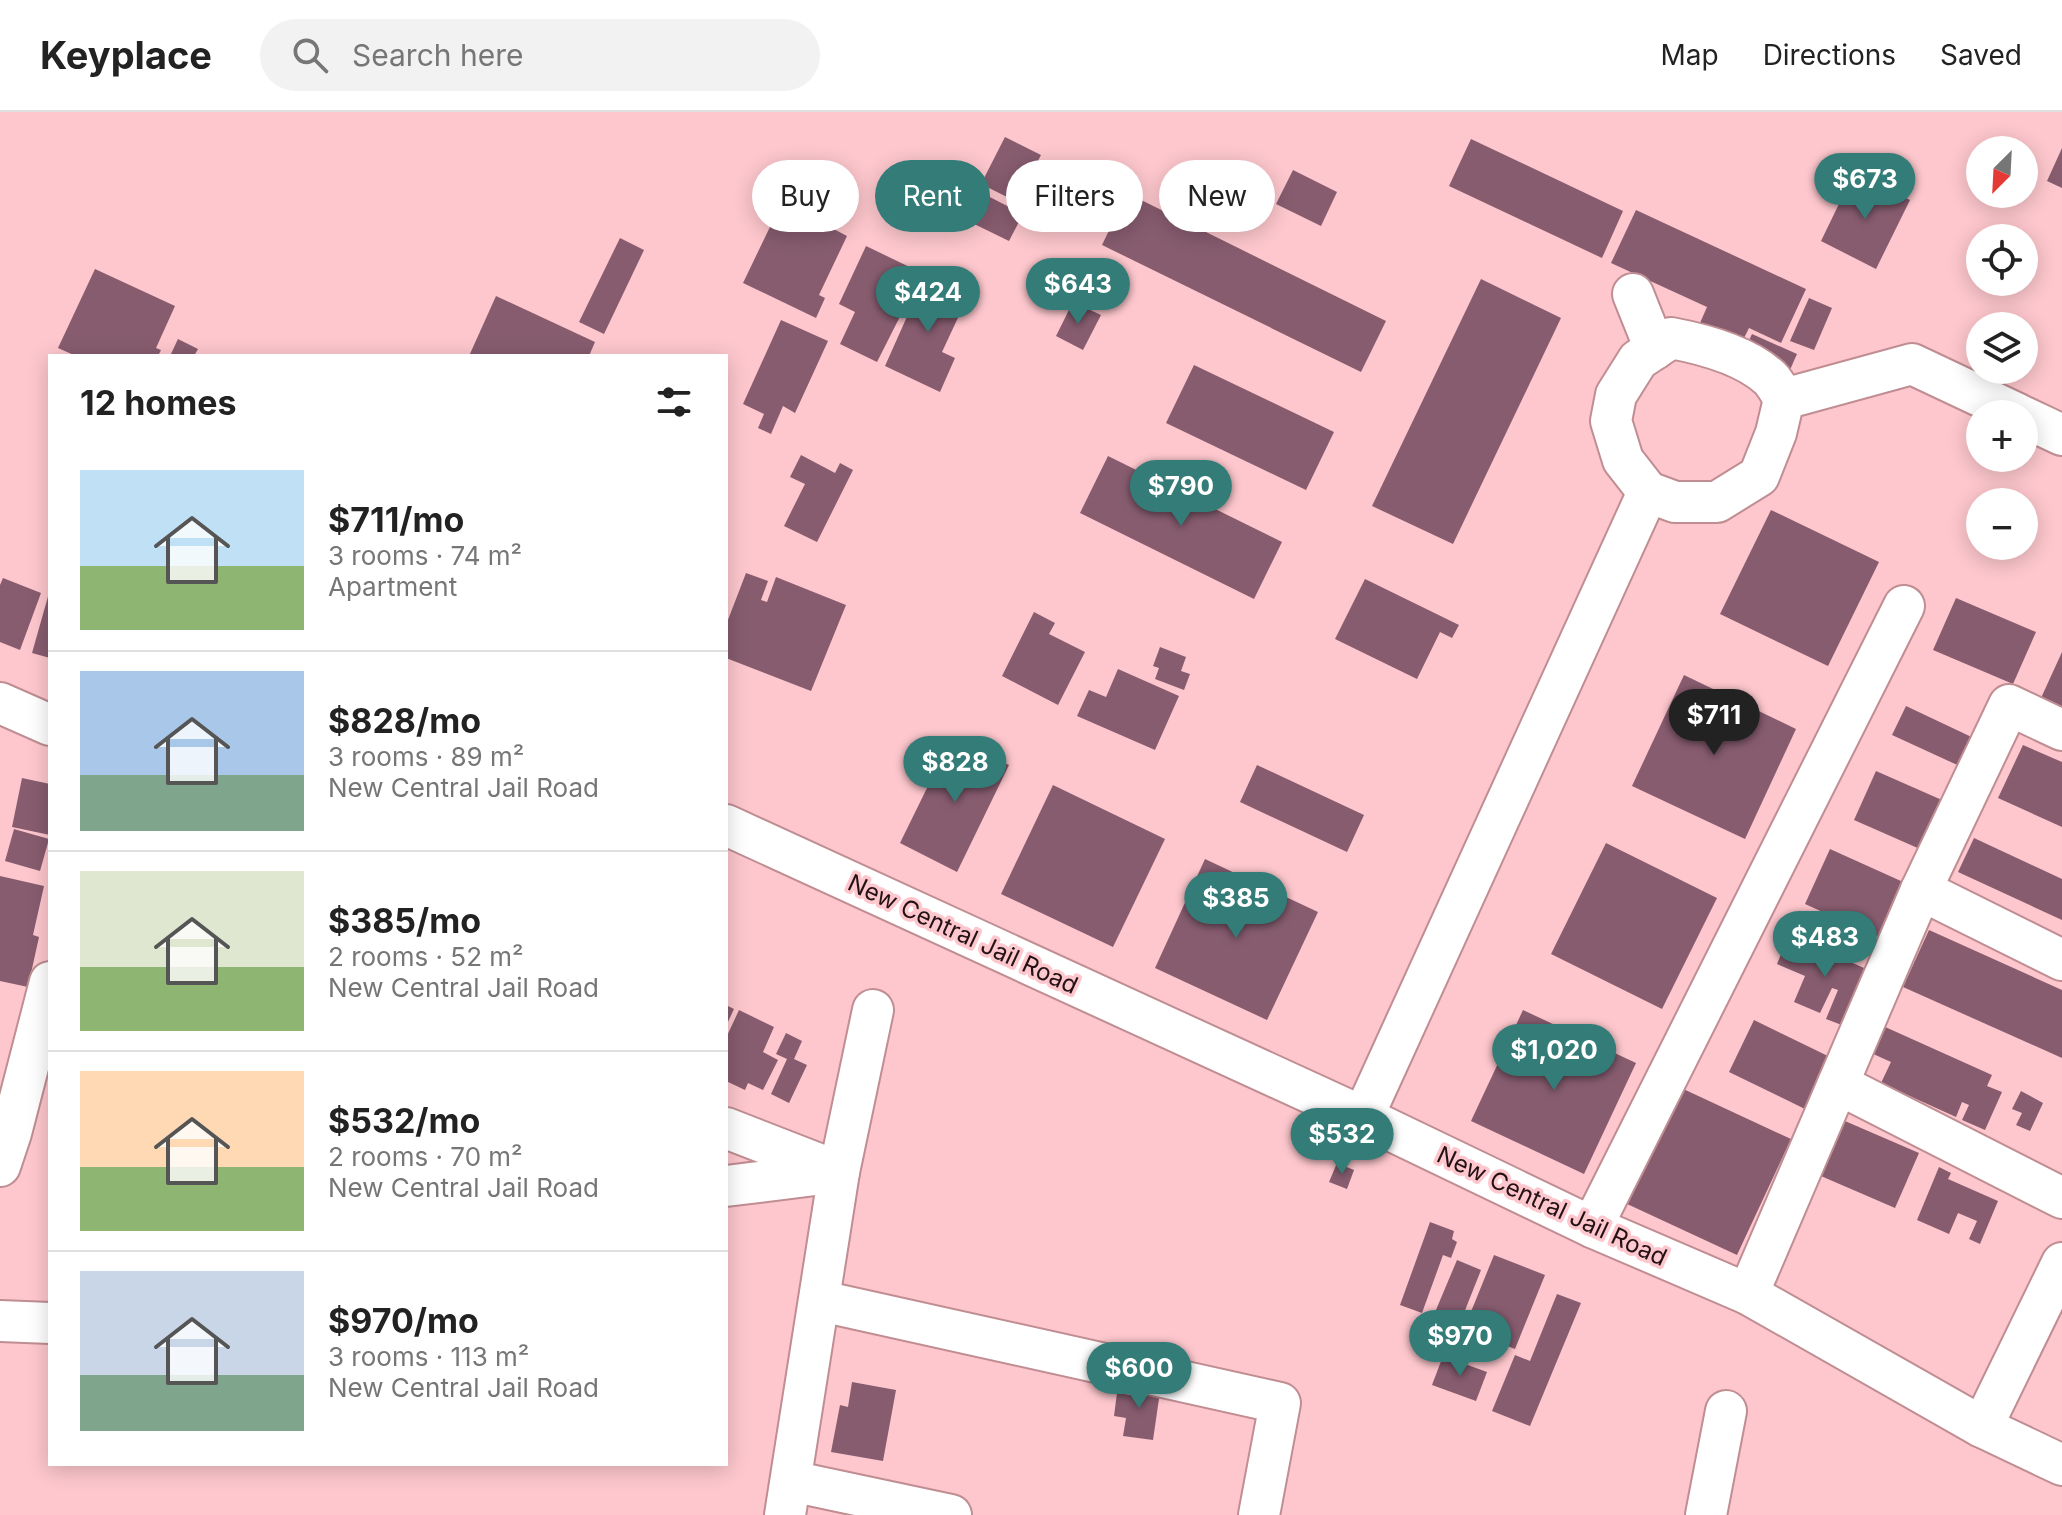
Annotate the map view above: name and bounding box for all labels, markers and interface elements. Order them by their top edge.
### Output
search box [260,19,820,91]
text: Keyplace [40,32,212,78]
icon: search [288,33,332,77]
text: Search here [352,37,523,73]
text: Map [1660,38,1719,72]
text: Directions [1763,38,1896,72]
text: Saved [1940,38,2022,72]
north arrow [1966,136,2038,208]
map controls [1966,136,2038,560]
pin: $673 [1818,153,1912,221]
chip: Buy [752,160,859,232]
chip: Rent [875,160,990,232]
chip: Filters [1006,160,1143,232]
chip: New [1159,160,1275,232]
text: $673 [1832,163,1898,194]
button: locate [1966,224,2038,296]
pin: $643 [1031,258,1125,326]
pin: $424 [881,266,975,334]
text: $643 [1044,268,1112,299]
text: $424 [894,276,962,307]
button: layers [1966,312,2038,384]
icon: filters [652,380,696,424]
text: 12 homes [80,382,236,423]
button: + [1966,400,2038,472]
pin: $790 [1134,460,1228,528]
text: $790 [1148,470,1214,501]
button: − [1966,488,2038,560]
text: $711/mo [328,499,464,540]
icon: home [144,502,240,598]
text: 3 rooms · 74 m² [328,540,522,571]
text: Apartment [328,571,457,602]
pin: $711 [1667,689,1761,757]
text: $711 [1687,699,1741,730]
text: $828/mo [328,700,481,741]
icon: home [144,703,240,799]
pin: $828 [908,736,1002,804]
text: 3 rooms · 89 m² [328,741,524,772]
text: $828 [921,746,989,777]
text: New Central Jail Road [328,772,599,803]
street label: New Central Jail Road [844,868,1082,1000]
pin: $385 [1189,872,1283,940]
text: $385 [1202,882,1270,913]
text: $385/mo [328,900,481,941]
icon: home [144,903,240,999]
pin: $483 [1778,911,1872,979]
text: $483 [1791,921,1859,952]
text: 2 rooms · 52 m² [328,941,524,972]
text: New Central Jail Road [328,972,599,1003]
pin: $1,020 [1489,1024,1619,1092]
text: $1,020 [1510,1034,1598,1065]
text: $532/mo [328,1100,480,1141]
icon: home [144,1103,240,1199]
pin: $532 [1295,1108,1389,1176]
text: $532 [1309,1118,1375,1149]
street label: New Central Jail Road [1433,1140,1671,1272]
text: 2 rooms · 70 m² [328,1141,523,1172]
text: New Central Jail Road [328,1172,599,1203]
text: $970/mo [328,1300,479,1341]
icon: home [144,1303,240,1399]
pin: $970 [1413,1310,1507,1378]
text: $970 [1427,1320,1493,1351]
text: 3 rooms · 113 m² [328,1341,529,1372]
pin: $600 [1092,1342,1186,1410]
text: $600 [1105,1352,1173,1383]
text: New Central Jail Road [328,1372,599,1403]

